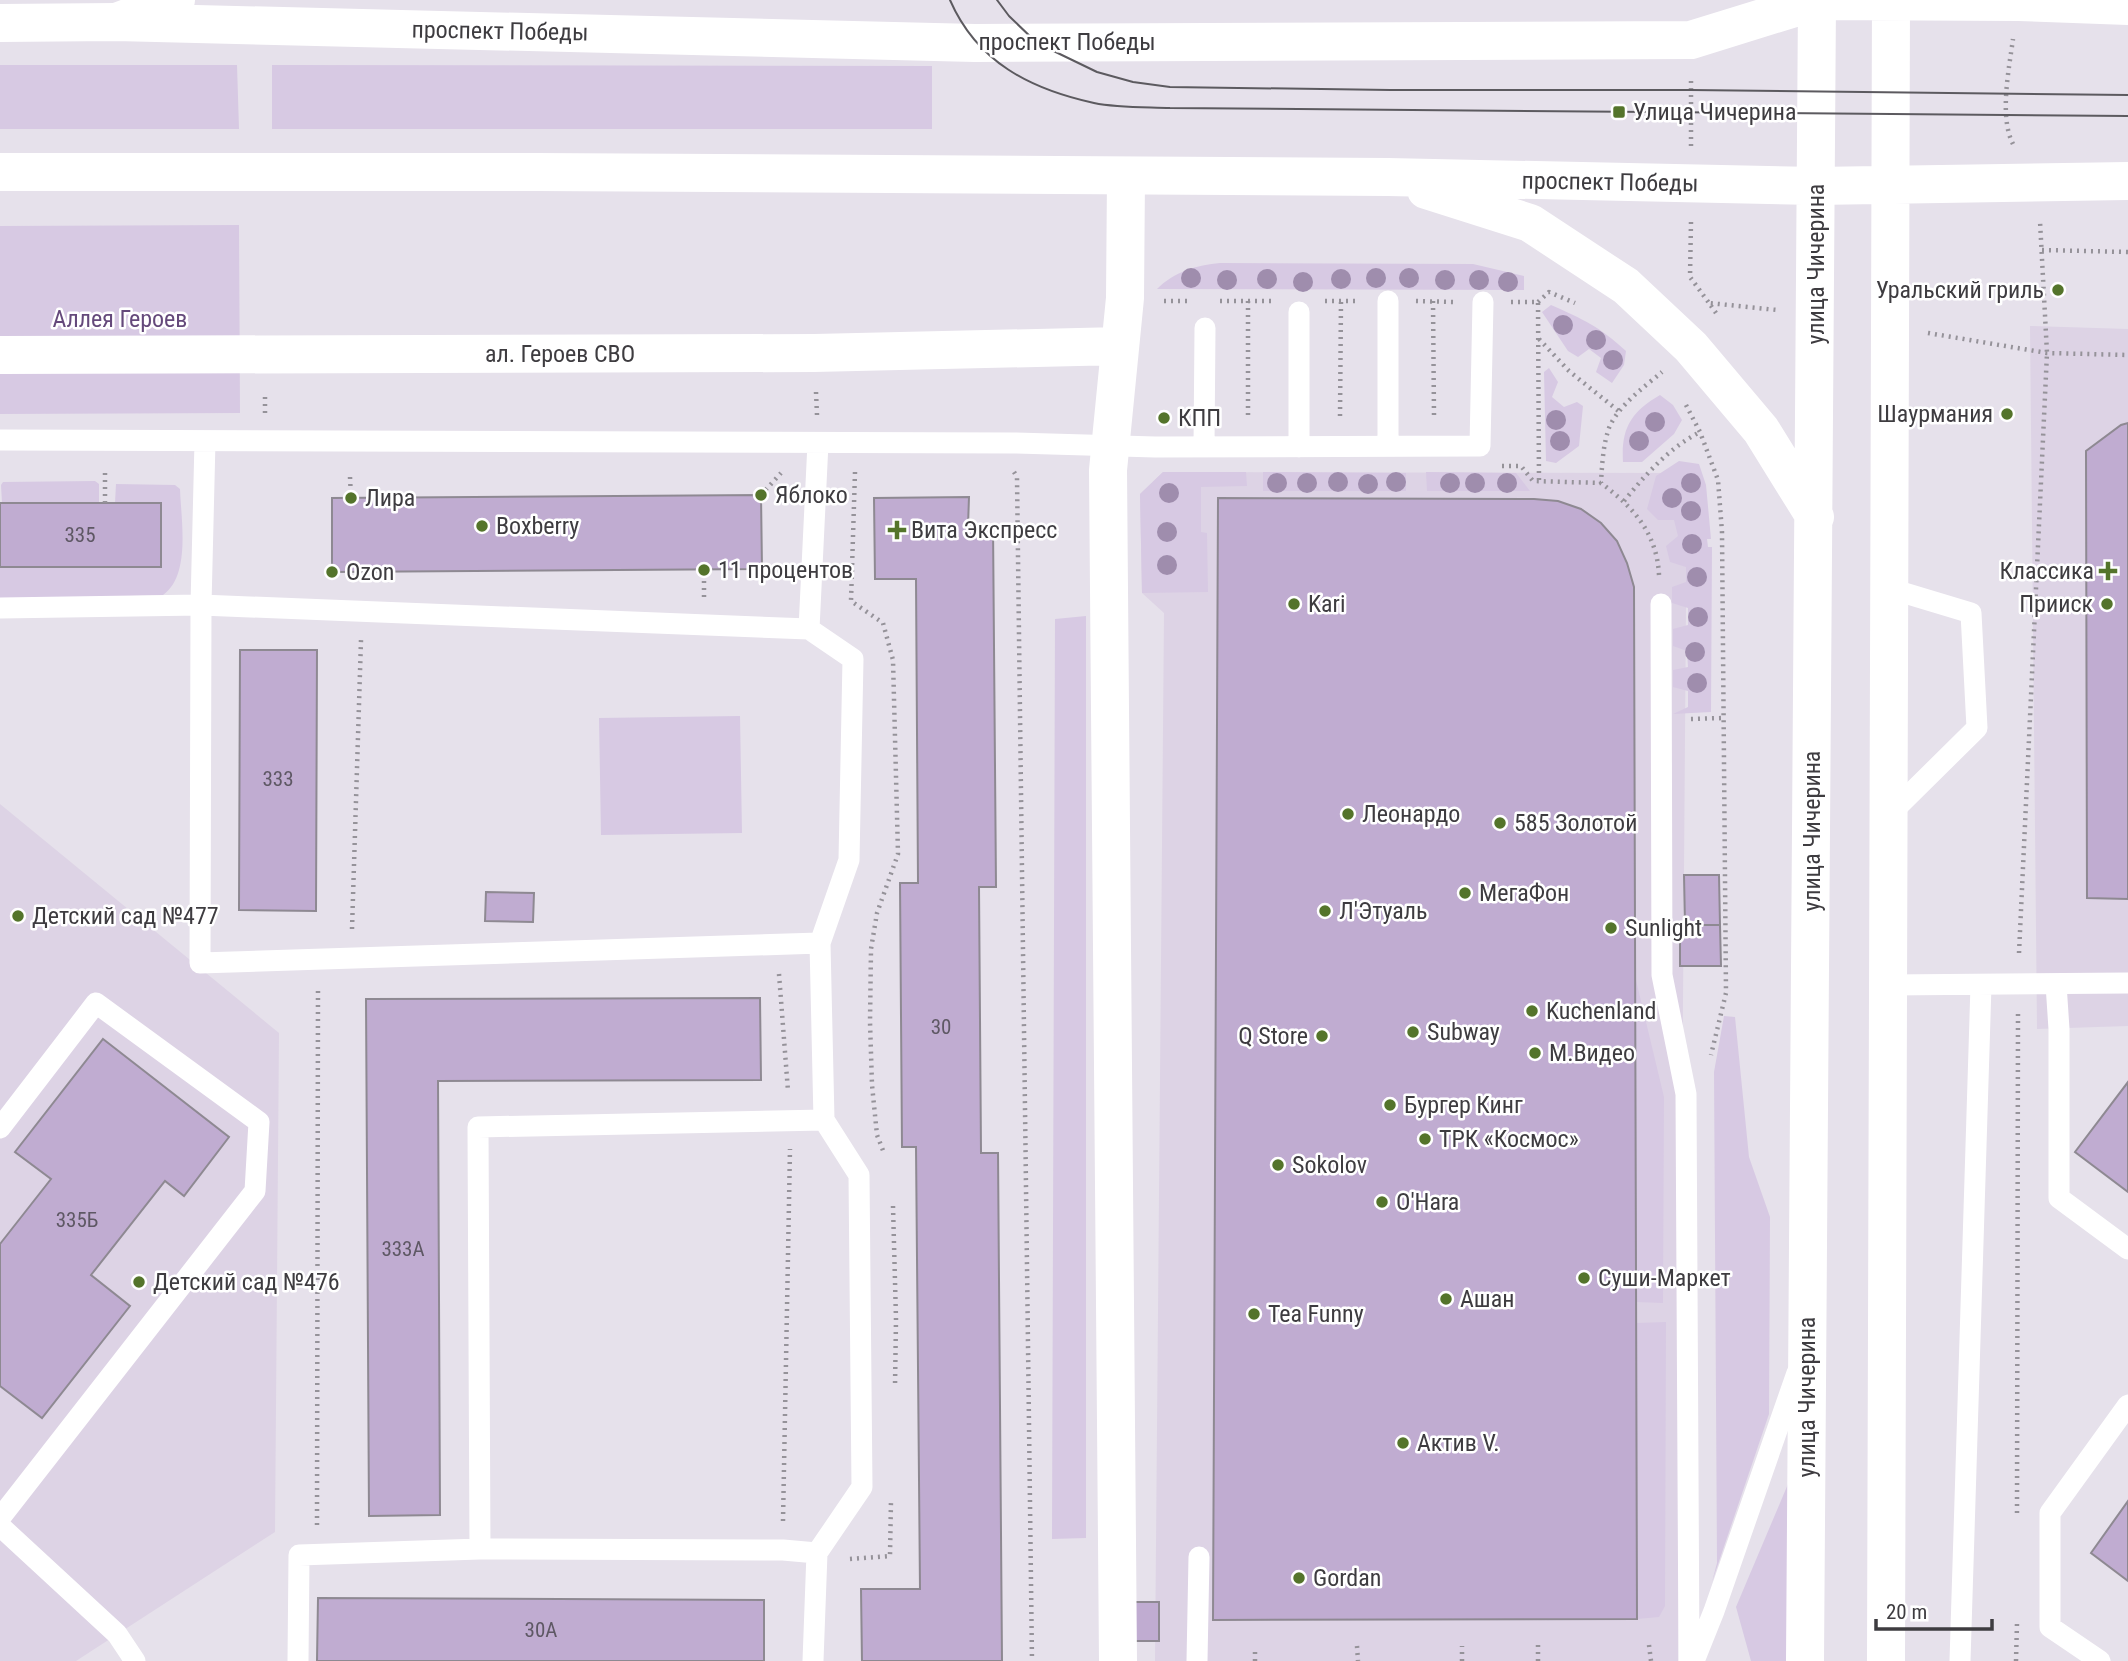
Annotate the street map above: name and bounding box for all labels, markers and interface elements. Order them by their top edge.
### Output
street label: проспект Победы [411,15,589,47]
street label: проспект Победы [979,28,1155,56]
place label: Улица Чичерина [1633,98,1797,126]
marker: Улица Чичерина [1611,104,1627,120]
street label: проспект Победы [1521,166,1699,198]
street label: улица Чичерина [1802,184,1830,344]
place label: Уральский гриль [1876,276,2044,304]
marker: Уральский гриль [2050,282,2066,298]
park label: Аллея Героев [53,305,187,333]
street label: ал. Героев СВО [485,340,635,368]
place label: Шаурмания [1877,400,1993,428]
place label: КПП [1178,404,1221,432]
marker: Шаурмания [1999,406,2015,422]
marker: КПП [1156,410,1172,426]
place label: Яблоко [775,481,848,509]
place label: Лира [365,484,415,512]
marker: Яблоко [753,487,769,503]
marker: Лира [343,490,359,506]
place label: Boxberry [496,512,579,540]
place label: Вита Экспресс [911,516,1057,544]
marker: Boxberry [474,518,490,534]
marker: Вита Экспресс [889,522,905,538]
house number: 335 [64,523,96,547]
place label: 11 процентов [718,556,853,584]
place label: Классика [1999,557,2094,585]
place label: Ozon [346,558,394,586]
marker: 11 процентов [696,562,712,578]
marker: Классика [2100,563,2116,579]
marker: Ozon [324,564,340,580]
place label: Kari [1308,590,1345,618]
place label: Прииск [2019,590,2093,618]
marker: Kari [1286,596,1302,612]
marker: Прииск [2099,596,2115,612]
street label: улица Чичерина [1798,751,1826,911]
house number: 333 [262,767,294,791]
place label: Леонардо [1362,800,1460,828]
marker: Леонардо [1340,806,1356,822]
place label: 585 Золотой [1514,809,1637,837]
marker: 585 Золотой [1492,815,1508,831]
place label: МегаФон [1479,879,1569,907]
marker: МегаФон [1457,885,1473,901]
place label: Л'Этуаль [1339,897,1428,925]
place label: Детский сад №477 [32,902,219,930]
marker: Л'Этуаль [1317,903,1333,919]
marker: Детский сад №477 [10,908,26,924]
place label: Sunlight [1625,914,1702,942]
marker: Sunlight [1603,920,1619,936]
place label: Kuchenland [1546,997,1657,1025]
marker: Kuchenland [1524,1003,1540,1019]
house number: 30 [931,1015,951,1039]
place label: Subway [1427,1018,1500,1046]
place label: Q Store [1238,1022,1308,1050]
marker: Subway [1405,1024,1421,1040]
marker: Q Store [1314,1028,1330,1044]
place label: М.Видео [1549,1039,1635,1067]
marker: М.Видео [1527,1045,1543,1061]
place label: Бургер Кинг [1404,1091,1523,1119]
marker: Бургер Кинг [1382,1097,1398,1113]
place label: ТРК «Космос» [1439,1125,1579,1153]
marker: ТРК «Космос» [1417,1131,1433,1147]
place label: Sokolov [1292,1151,1367,1179]
marker: Sokolov [1270,1157,1286,1173]
place label: O'Hara [1396,1188,1459,1216]
marker: O'Hara [1374,1194,1390,1210]
house number: 335Б [56,1208,98,1232]
house number: 333А [381,1237,425,1261]
place label: Суши-Маркет [1598,1264,1731,1292]
place label: Детский сад №476 [153,1268,340,1296]
marker: Суши-Маркет [1576,1270,1592,1286]
marker: Детский сад №476 [131,1274,147,1290]
place label: Ашан [1460,1285,1514,1313]
marker: Ашан [1438,1291,1454,1307]
place label: Tea Funny [1268,1300,1364,1328]
marker: Tea Funny [1246,1306,1262,1322]
street label: улица Чичерина [1793,1317,1821,1477]
place label: Актив V. [1417,1429,1500,1457]
marker: Актив V. [1395,1435,1411,1451]
place label: Gordan [1313,1564,1381,1592]
marker: Gordan [1291,1570,1307,1586]
scale bar [1876,1588,1992,1632]
text: 20 m [1886,1600,1927,1624]
house number: 30А [525,1618,557,1642]

